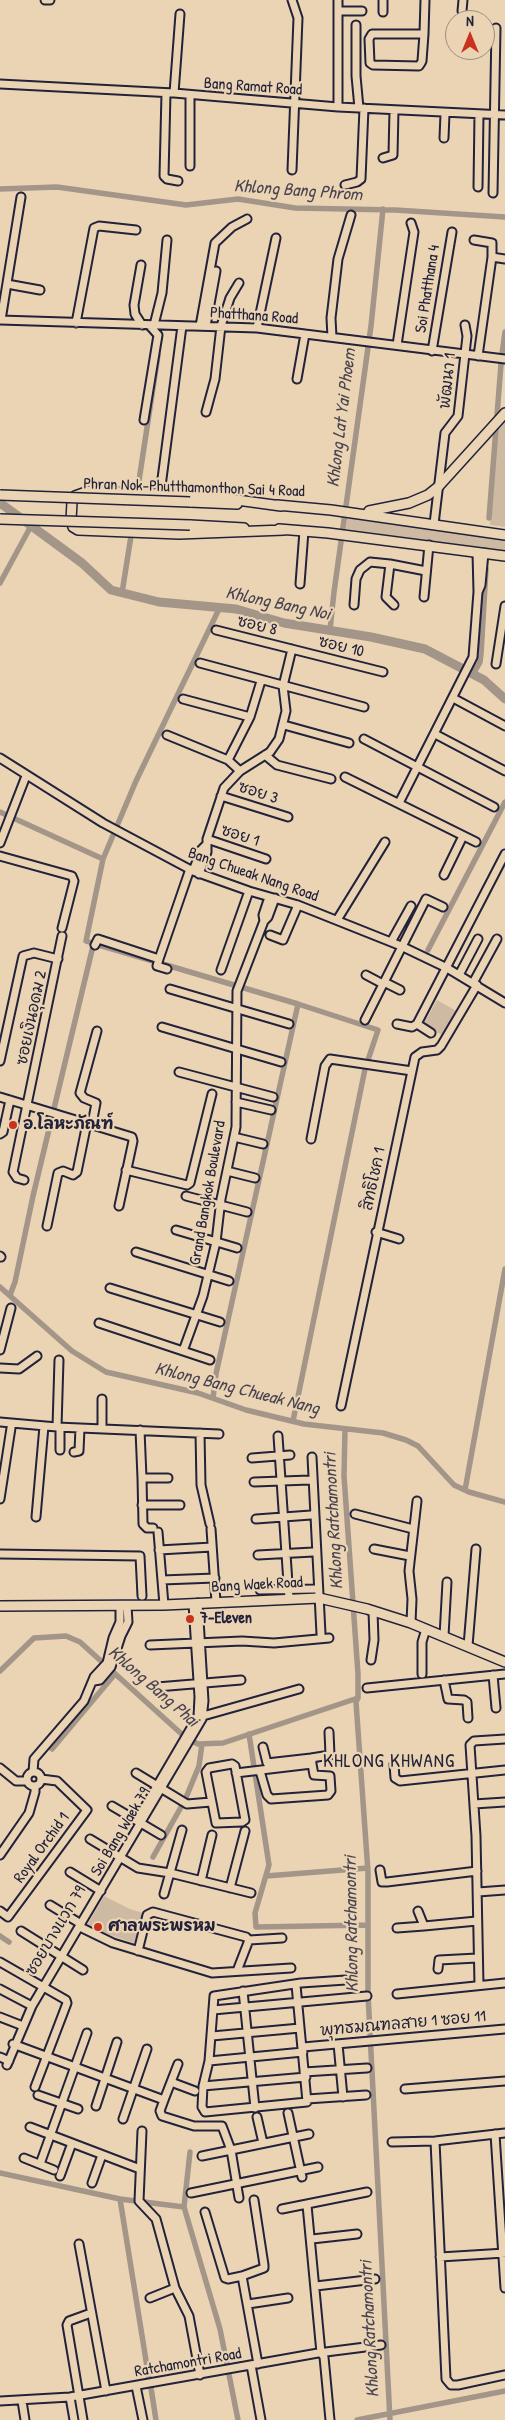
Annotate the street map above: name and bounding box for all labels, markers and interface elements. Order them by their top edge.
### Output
north arrow [445,10,495,60]
text: N [466,11,474,30]
street label: Bang Ramat Road [203,74,303,100]
water label: Khlong Bang Phrom [233,176,363,206]
street label: Soi Phatthana 4 [412,244,444,334]
street label: Phatthana Road [209,303,299,329]
water label: Khlong Lat Yai Phoem [323,347,361,489]
street label: พัฒนา 1 [436,352,460,410]
street label: Phran Nok-Phutthamonthon Sai 4 Road [83,475,305,501]
water label: Khlong Bang Noi [224,582,332,626]
street label: ซอย 8 [235,612,279,640]
street label: ซอย 10 [316,632,366,662]
street label: ซอย 3 [236,778,280,808]
street label: ซอย 1 [218,821,262,851]
street label: Bang Chueak Nang Road [185,844,321,906]
street label: ซอยเงินอุดม 2 [13,969,51,1067]
place label: อ.โลหะภัณฑ์ [23,1115,113,1135]
marker: อ.โลหะภัณฑ์ [7,1119,19,1131]
street label: Grand Bangkok Boulevard [186,1119,230,1267]
street label: สิทธิโชค 1 [358,1146,390,1212]
water label: Khlong Bang Chueak Nang [152,1358,322,1420]
water label: Khlong Ratchamontri [320,1452,348,1590]
street label: Bang Waek Road [211,1573,303,1597]
place label: 7-Eleven [200,1609,252,1629]
marker: 7-Eleven [184,1613,196,1625]
water label: Khlong Bang Phai [103,1642,203,1732]
district label: KHLONG KHWANG [321,1751,457,1773]
street label: Soi Bang Waek 79 [87,1784,155,1880]
street label: Royal Orchid 1 [10,1809,74,1887]
water label: Khlong Ratchamontri [340,1855,364,1993]
street label: ซอยบางแวก 79 [22,1883,90,1979]
place label: ศาลพระพรหม [108,1917,215,1937]
marker: ศาลพระพรหม [92,1921,104,1933]
street label: พุทธมณฑลสาย 1 ซอย 11 [319,2007,487,2041]
water label: Khlong Ratchamontri [356,2260,384,2398]
street label: Ratchamontri Road [133,2344,243,2382]

